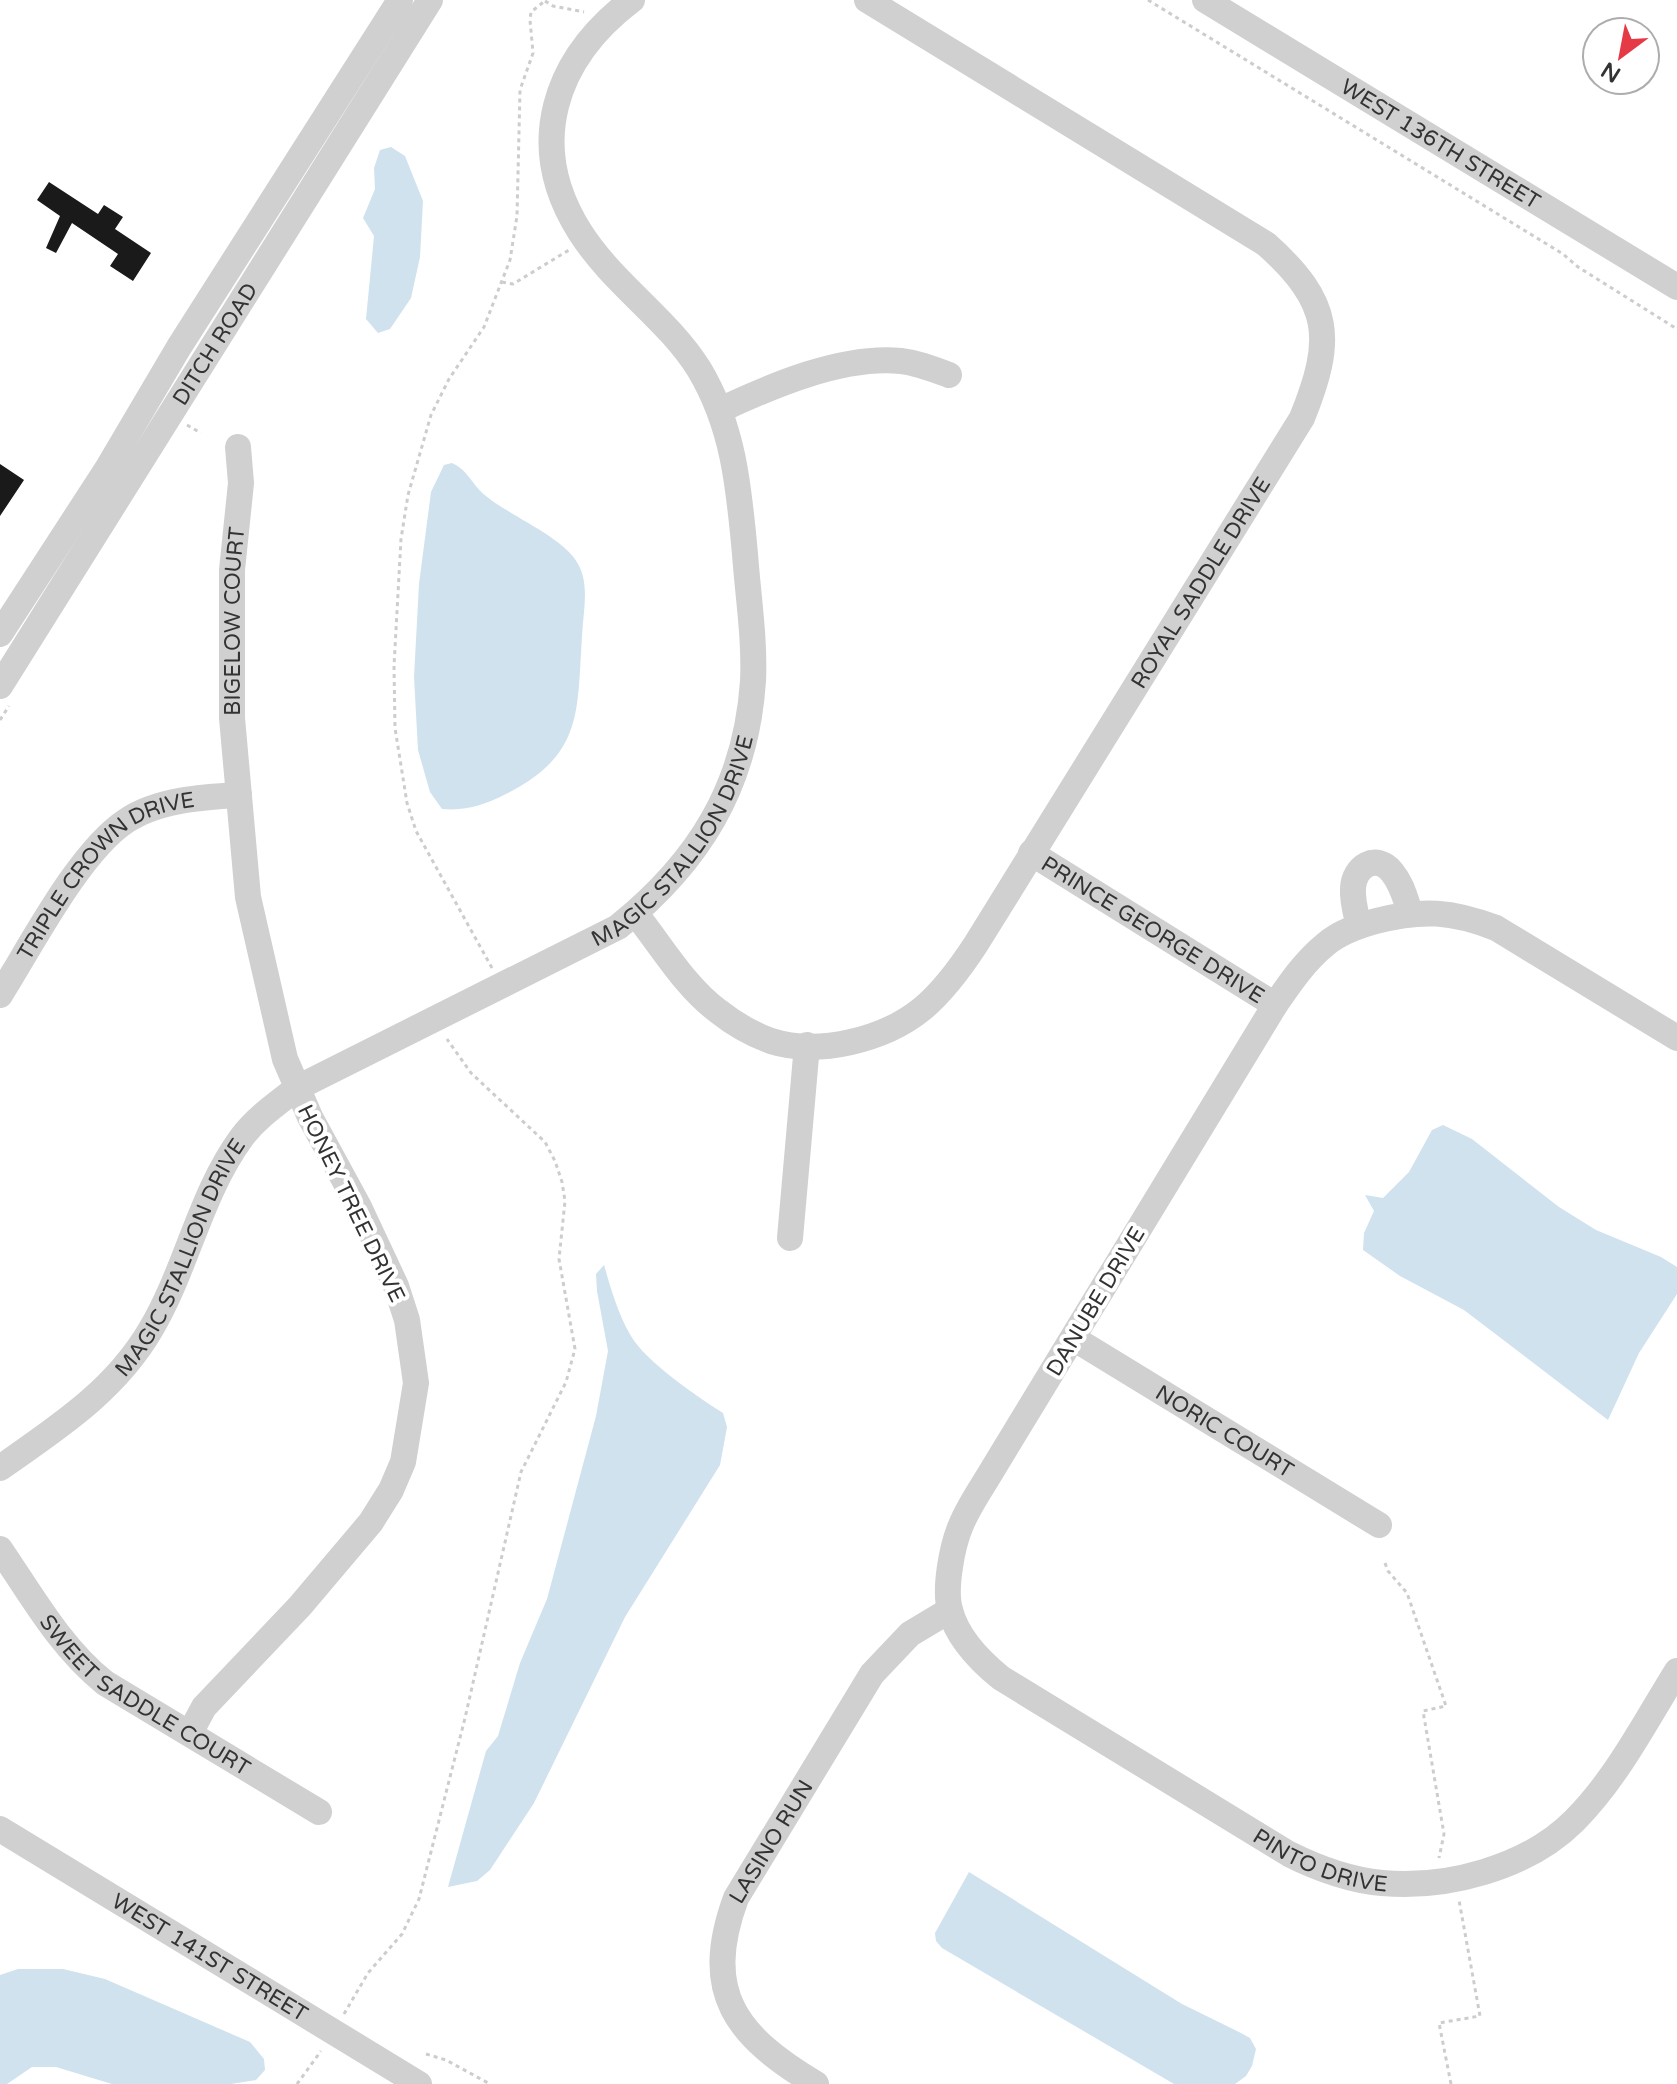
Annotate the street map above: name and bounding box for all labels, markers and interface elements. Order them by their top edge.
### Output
north arrow [1581,16,1661,96]
text: N [1597,56,1625,88]
street label: WEST 136TH STREET [1336,74,1545,215]
street label: DITCH ROAD [167,278,263,410]
street label: ROYAL SADDLE DRIVE [1126,473,1276,693]
street label: BIGELOW COURT [220,525,250,716]
street label: MAGIC STALLION DRIVE [587,733,759,952]
street label: TRIPLE CROWN DRIVE [12,787,196,965]
street label: PRINCE GEORGE DRIVE [1036,851,1269,1009]
street label: HONEY TREE DRIVE [292,1100,410,1306]
street label: MAGIC STALLION DRIVE [110,1134,251,1382]
street label: DANUBE DRIVE [1041,1222,1151,1381]
street label: NORIC COURT [1151,1380,1299,1484]
street label: SWEET SADDLE COURT [34,1610,255,1782]
street label: LASINO RUN [724,1775,819,1908]
street label: PINTO DRIVE [1248,1823,1389,1897]
street label: WEST 141ST STREET [107,1888,313,2028]

